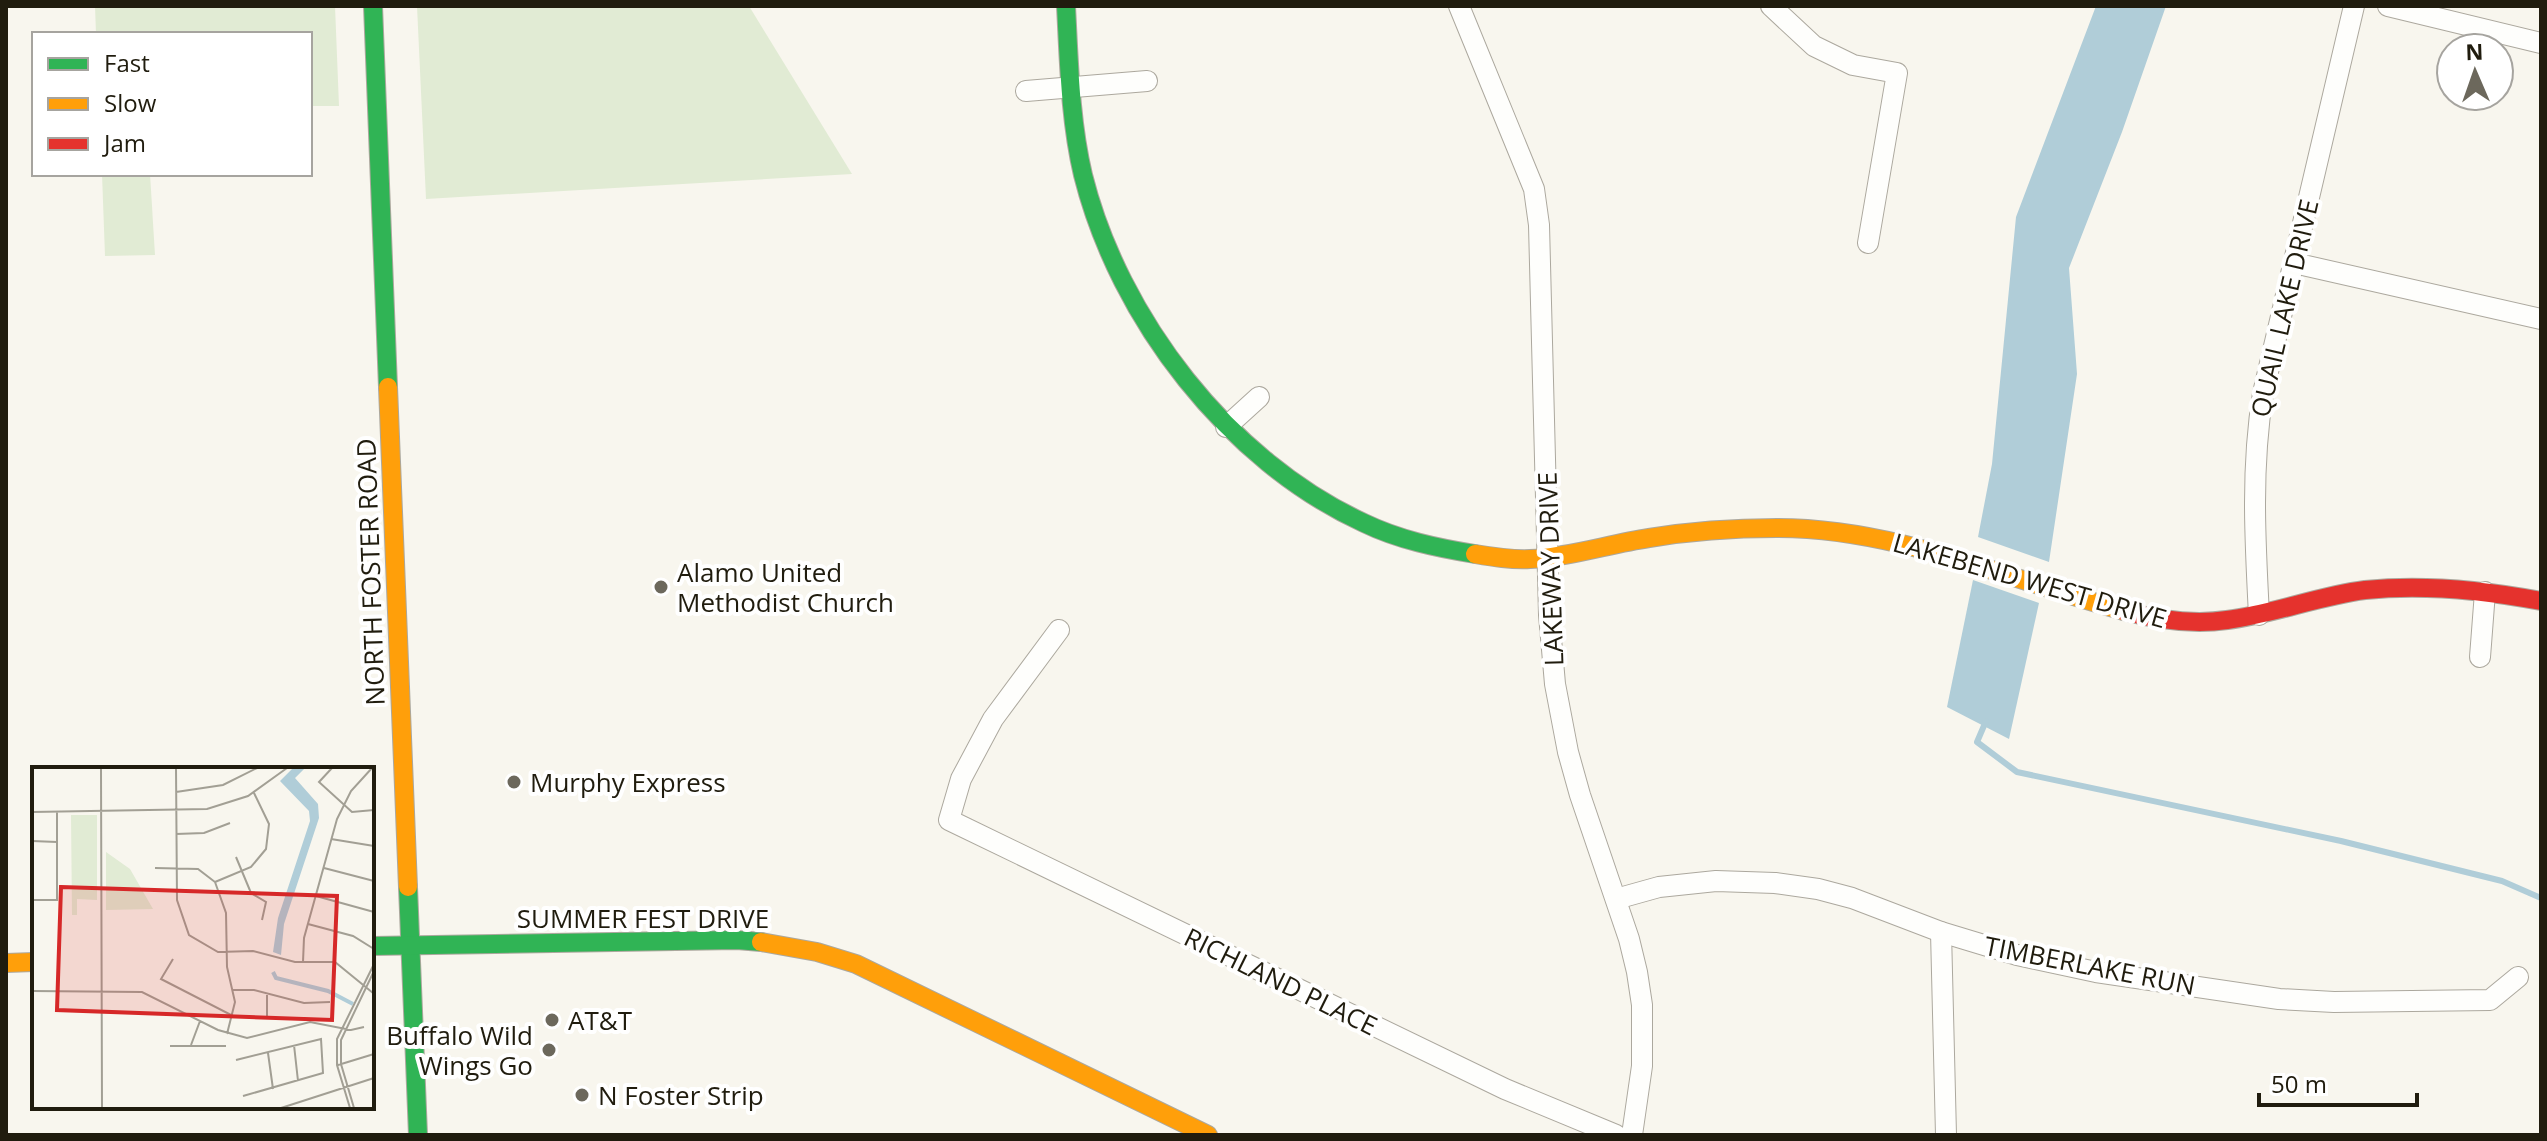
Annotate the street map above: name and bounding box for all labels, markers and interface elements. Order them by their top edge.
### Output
legend [32,32,312,176]
north arrow [2435,32,2515,112]
text: N [2465,36,2484,66]
text: Fast [104,46,150,79]
text: Slow [104,86,157,119]
text: Jam [102,126,146,159]
street label: QUAIL LAKE DRIVE [2241,196,2327,420]
street label: NORTH FOSTER ROAD [347,438,393,706]
street label: LAKEWAY DRIVE [1529,471,1571,667]
street label: LAKEBEND WEST DRIVE [1889,524,2171,636]
place label: Alamo United Methodist Church [677,554,894,620]
marker: Alamo United Methodist Church [652,578,670,596]
place label: Murphy Express [530,764,726,800]
inset map [32,767,374,1109]
marker: Murphy Express [505,773,523,791]
street label: SUMMER FEST DRIVE [517,900,769,936]
street label: RICHLAND PLACE [1178,919,1384,1043]
street label: TIMBERLAKE RUN [1982,927,2198,1003]
place label: AT&T [568,1002,633,1038]
marker: AT&T [543,1011,561,1029]
place label: Buffalo Wild Wings Go [386,1017,533,1083]
marker: Buffalo Wild Wings Go [540,1041,558,1059]
scale bar [2259,1057,2417,1107]
text: 50 m [2271,1067,2327,1100]
place label: N Foster Strip [598,1077,764,1113]
marker: N Foster Strip [573,1086,591,1104]

